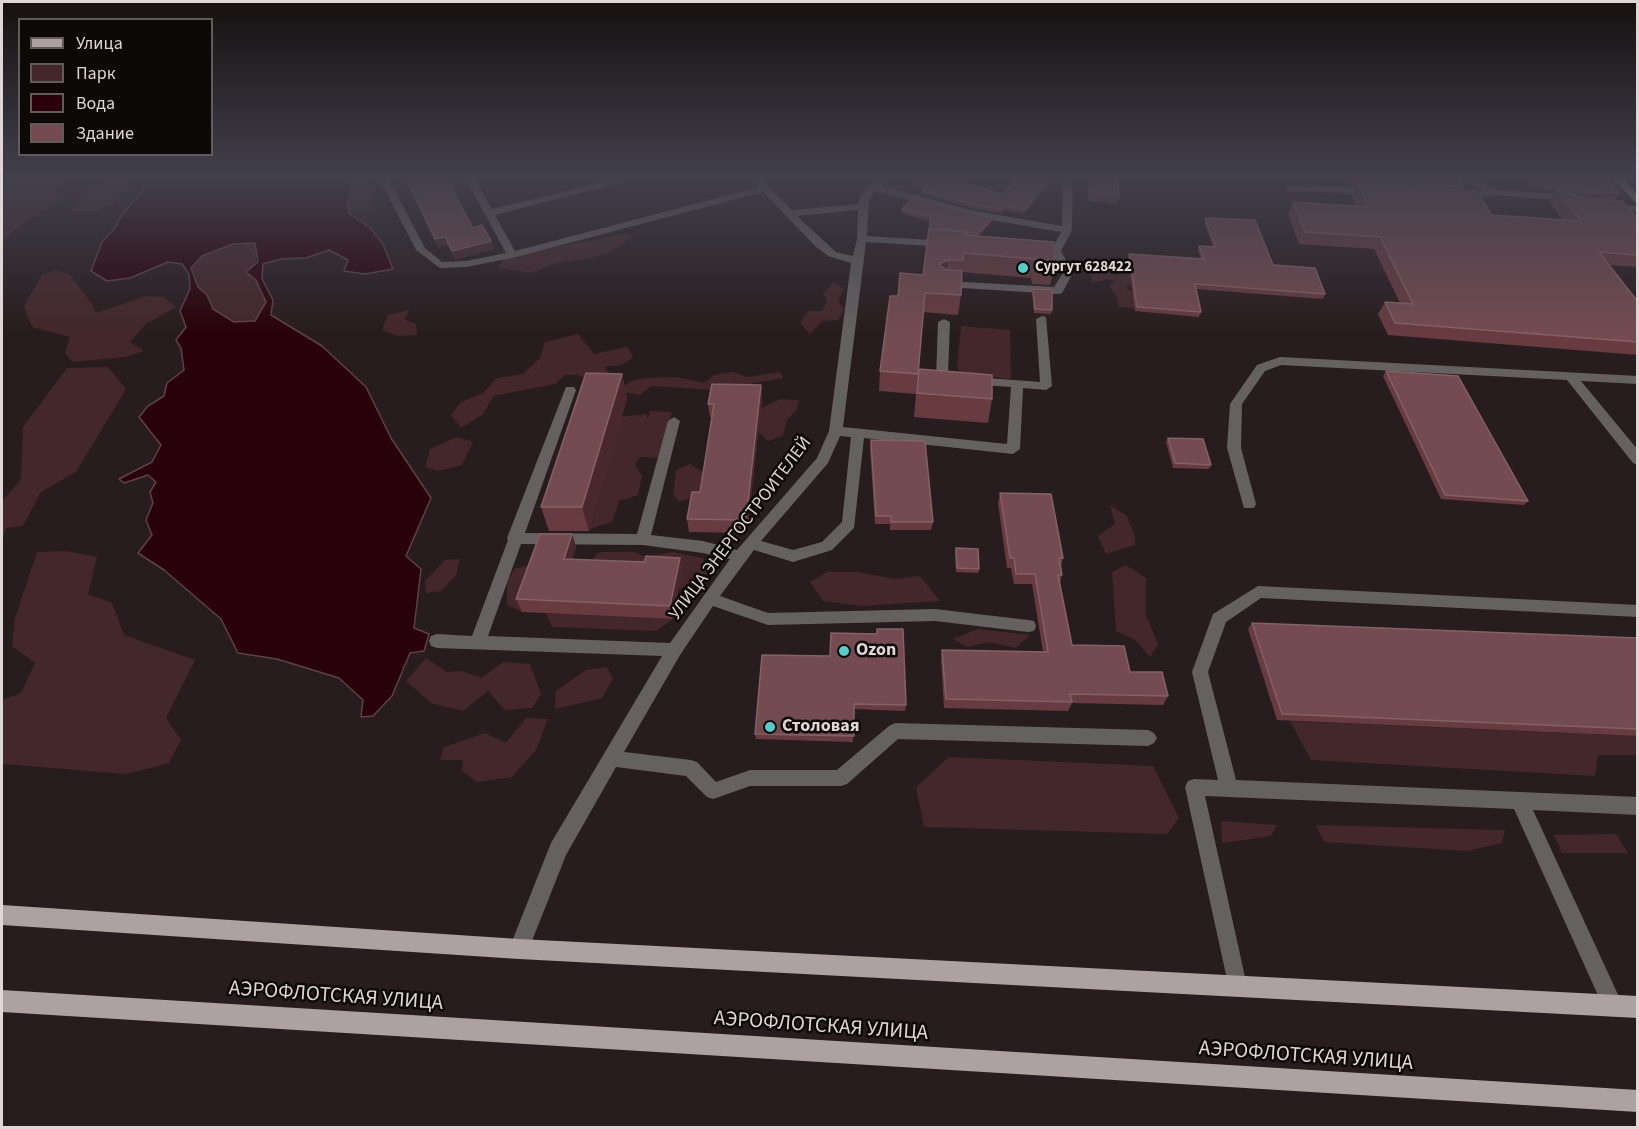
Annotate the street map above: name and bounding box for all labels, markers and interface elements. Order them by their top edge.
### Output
legend [18,18,213,156]
text: Улица [76,31,123,56]
text: Парк [76,61,116,86]
text: Вода [76,91,115,116]
text: Здание [76,121,134,146]
place label: Сургут 628422 [1035,259,1132,277]
marker: Сургут 628422 [1016,261,1030,275]
street label: УЛИЦА ЭНЕРГОСТРОИТЕЛЕЙ [665,433,817,625]
place label: Ozon [856,640,896,662]
marker: Ozon [837,644,851,658]
place label: Столовая [782,716,859,738]
marker: Столовая [763,720,777,734]
street label: АЭРОФЛОТСКАЯ УЛИЦА [228,977,444,1017]
street label: АЭРОФЛОТСКАЯ УЛИЦА [713,1007,929,1047]
street label: АЭРОФЛОТСКАЯ УЛИЦА [1198,1037,1414,1077]

